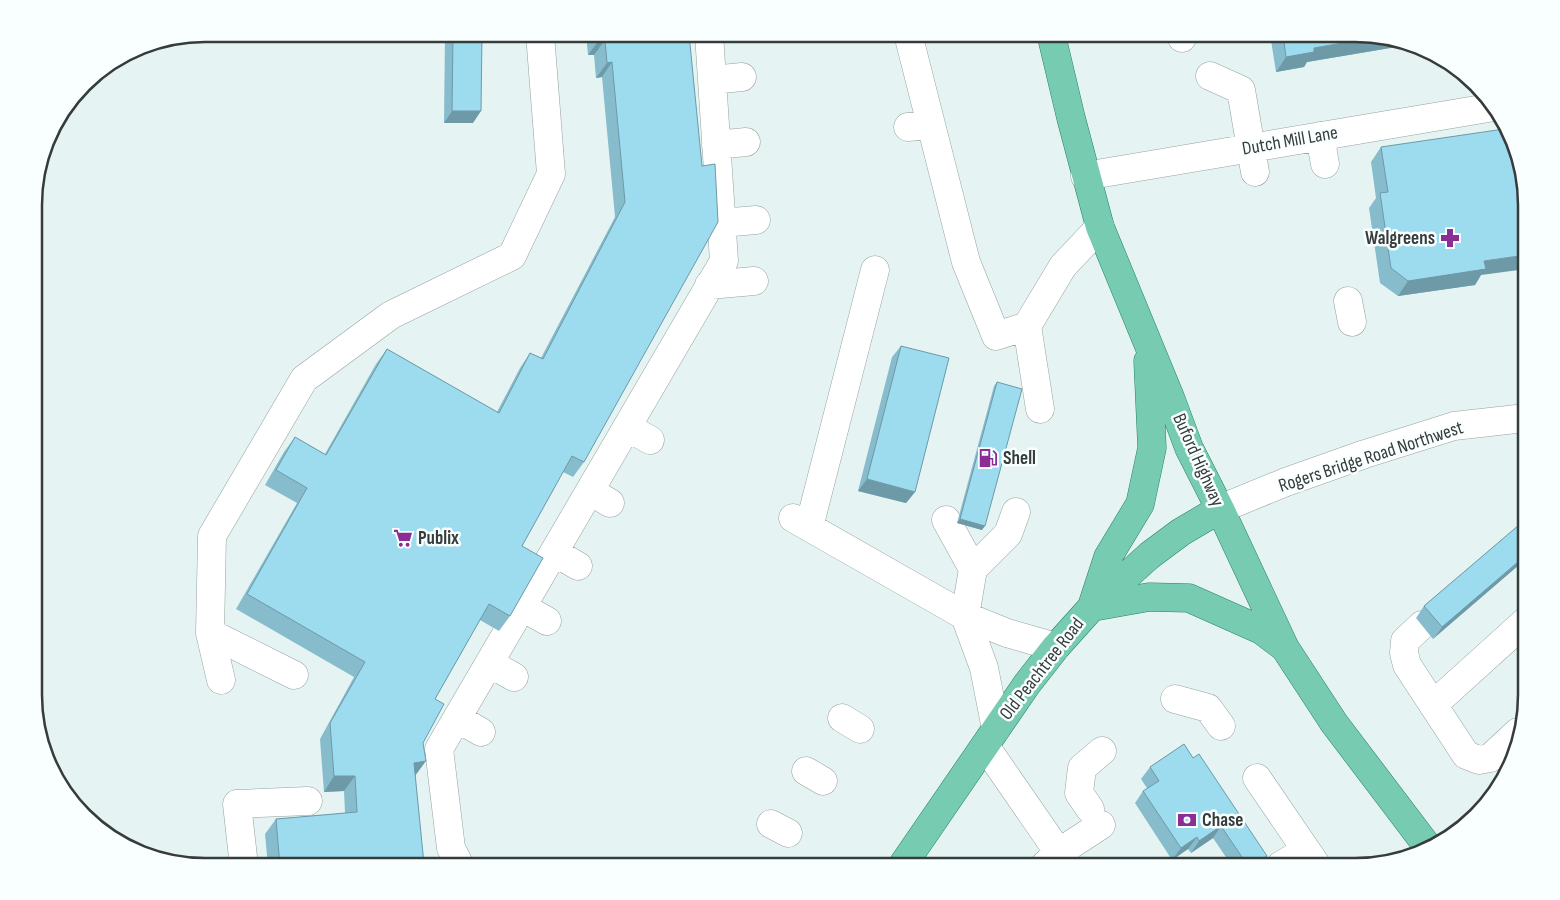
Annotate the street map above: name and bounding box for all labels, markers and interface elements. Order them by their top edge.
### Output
street label: Dutch Mill Lane [1240,121,1340,161]
place label: Walgreens [1365,227,1435,250]
pharmacy icon: Walgreens [1439,227,1461,249]
street label: Buford Highway [1167,410,1229,511]
street label: Rogers Bridge Road Northwest [1276,416,1466,498]
fuel station icon: Shell [977,447,999,469]
place label: Shell [1003,447,1036,470]
supermarket icon: Publix [392,527,414,549]
place label: Publix [418,527,459,550]
street label: Old Peachtree Road [995,613,1089,725]
bank icon: Chase [1176,809,1198,831]
place label: Chase [1202,809,1243,832]

